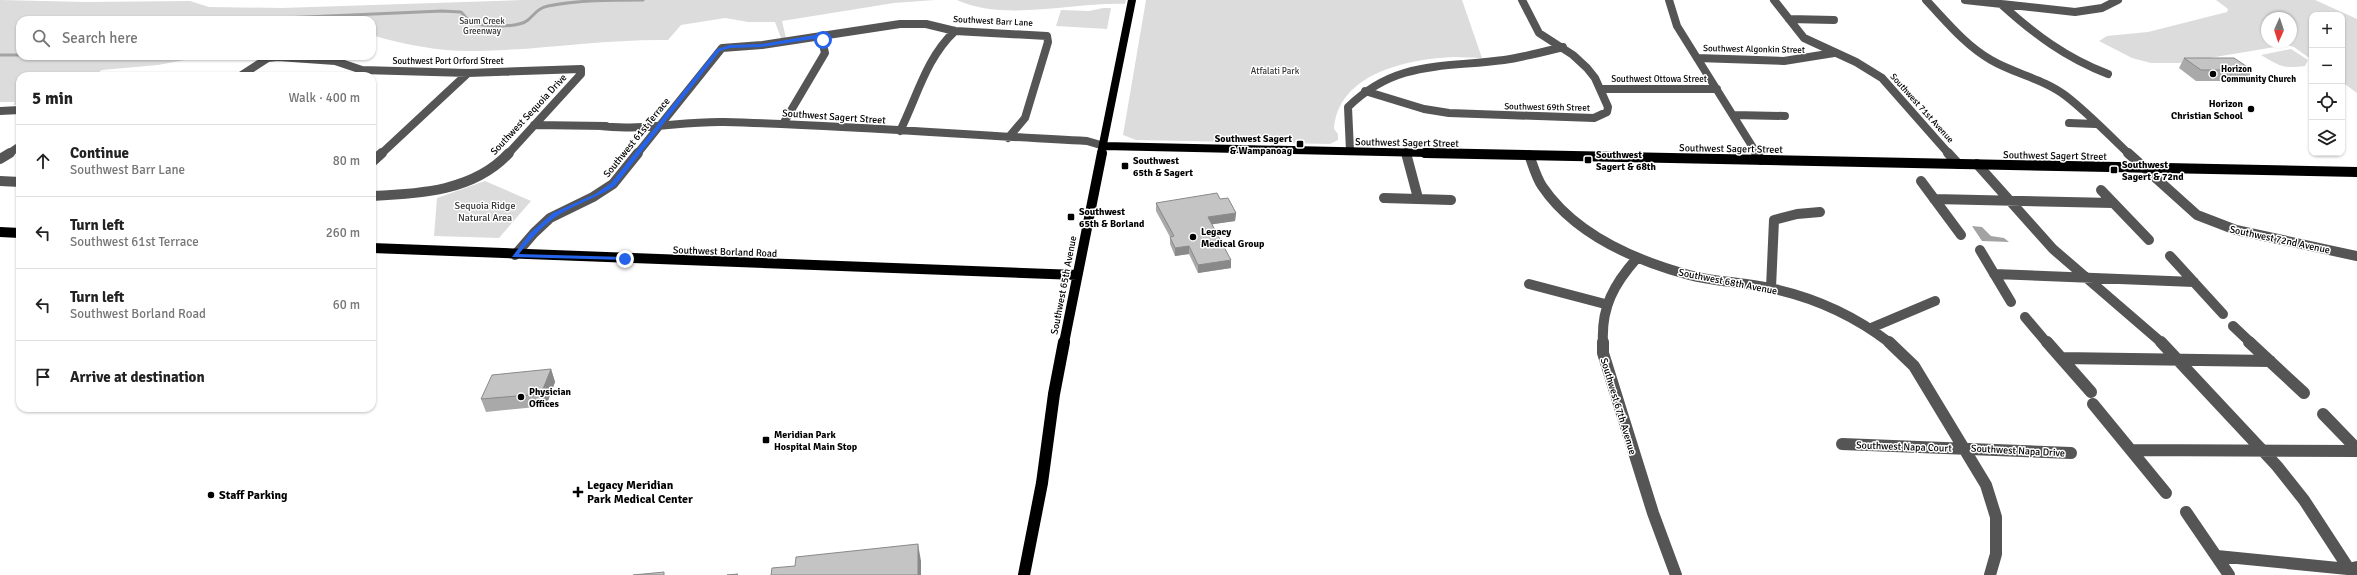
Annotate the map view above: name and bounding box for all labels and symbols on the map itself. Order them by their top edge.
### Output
north arrow [2261,12,2297,48]
street label: Southwest Barr Lane [953,14,1034,29]
park label: Saum Creek Greenway [459,16,505,37]
route start [814,31,832,49]
street label: Southwest Algonkin Street [1703,43,1805,56]
street label: Southwest Port Orford Street [392,56,504,67]
place label: Horizon Community Church [2221,64,2296,85]
park label: Atfalati Park [1251,66,1300,77]
marker: Horizon Community Church [2208,69,2218,79]
street label: Southwest 71st Avenue [1888,71,1956,146]
street label: Southwest Sequoia Drive [488,72,569,158]
street label: Southwest Ottowa Street [1611,74,1707,85]
street label: Southwest 61st Terrace [601,95,673,180]
place label: Horizon Christian School [2171,98,2244,122]
street label: Southwest 69th Street [1504,101,1590,114]
marker: Horizon Christian School [2246,104,2256,114]
street label: Southwest Sagert Street [782,107,887,127]
place label: Southwest Sagert & Wampanoag [1215,133,1293,157]
street label: Southwest Sagert Street [1355,136,1459,150]
marker: Southwest Sagert & Wampanoag [1295,139,1305,149]
street label: Southwest Sagert Street [1679,142,1783,156]
place label: Southwest Sagert & 68th [1596,149,1657,173]
street label: Southwest Sagert Street [2003,149,2107,163]
place label: Southwest 65th & Sagert [1133,155,1193,179]
marker: Southwest Sagert & 68th [1583,155,1593,165]
place label: Southwest Sagert & 72nd [2122,159,2184,183]
marker: Southwest 65th & Sagert [1120,161,1130,171]
marker: Southwest Sagert & 72nd [2109,165,2119,175]
park label: Sequoia Ridge Natural Area [455,200,515,224]
place label: Southwest 65th & Borland [1079,206,1145,230]
marker: Southwest 65th & Borland [1066,212,1076,222]
street label: Southwest 72nd Avenue [2229,223,2331,256]
place label: Legacy Medical Group [1201,226,1265,250]
marker: Legacy Medical Group [1188,232,1198,242]
street label: Southwest 65th Avenue [1049,235,1079,336]
street label: Southwest Borland Road [673,244,777,260]
route end [616,250,634,268]
street label: Southwest 68th Avenue [1677,267,1778,297]
street label: Southwest 67th Avenue [1598,357,1638,456]
place label: Physician Offices [529,386,572,410]
marker: Physician Offices [516,392,526,402]
place label: Meridian Park Hospital Main Stop [774,429,858,453]
marker: Meridian Park Hospital Main Stop [761,435,771,445]
street label: Southwest Napa Court [1856,439,1952,455]
street label: Southwest Napa Drive [1971,443,2065,459]
place label: Legacy Meridian Park Medical Center [587,478,693,507]
marker: Legacy Meridian Park Medical Center [572,486,584,498]
place label: Staff Parking [219,488,288,503]
marker: Staff Parking [206,490,216,500]

